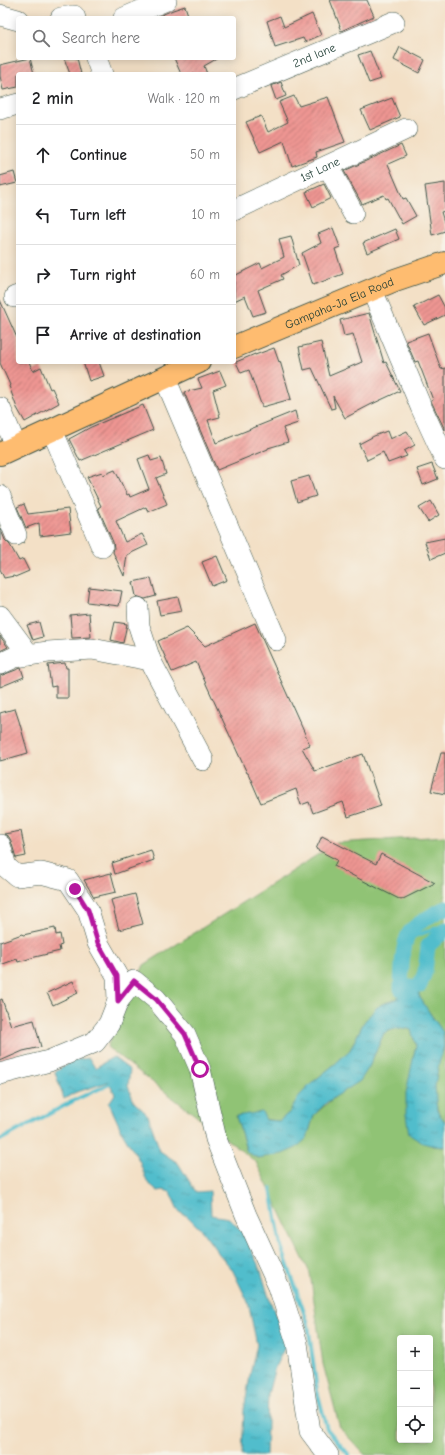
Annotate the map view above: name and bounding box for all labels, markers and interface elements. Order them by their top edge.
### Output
search box [16,16,236,60]
icon: search [30,27,52,49]
text: Search here [62,29,140,47]
street label: 2nd lane [291,40,338,71]
text: 2 min [32,89,73,108]
text: Walk · 120 m [148,91,220,106]
icon: ahead [32,144,54,166]
text: Continue [70,146,127,164]
text: 50 m [190,147,220,162]
street label: 1st Lane [298,154,342,185]
icon: left [32,204,54,226]
text: Turn left [70,206,126,224]
text: 10 m [192,207,220,222]
icon: right [32,264,54,286]
text: Turn right [70,266,136,284]
text: 60 m [190,267,220,282]
street label: Gampaha-Ja Ela Road [283,274,396,332]
icon: arrive [32,324,54,346]
text: Arrive at destination [70,326,201,344]
route end [66,880,84,898]
route start [191,1060,209,1078]
map controls [397,1335,433,1443]
button: + [397,1335,433,1371]
button: − [397,1371,433,1407]
button: locate [397,1407,433,1443]

